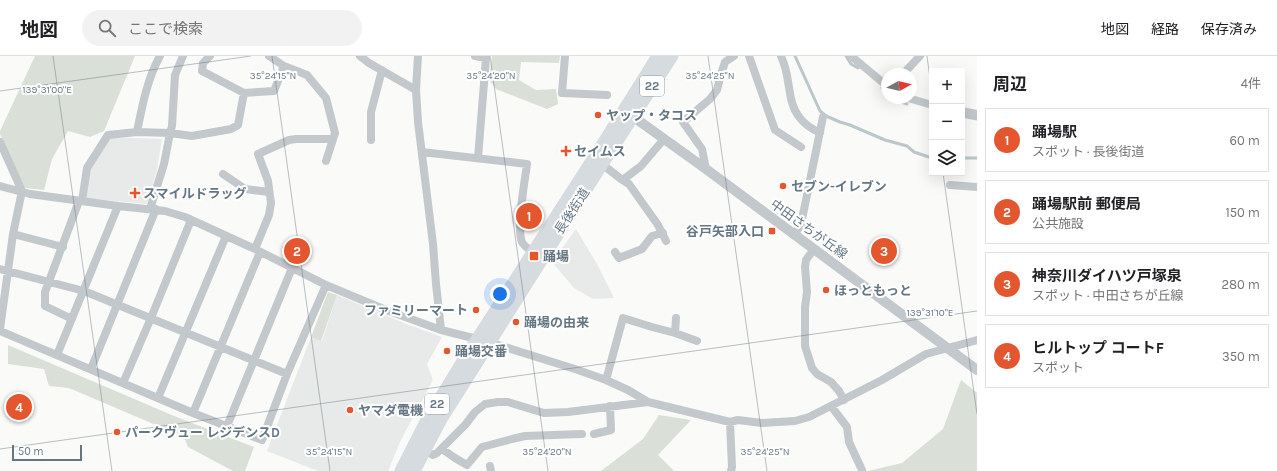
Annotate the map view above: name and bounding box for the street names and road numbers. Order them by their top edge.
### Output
road number: 22 [640,76,664,96]
street label: 長後街道 [552,185,592,237]
street label: 中田さちが丘線 [768,196,850,262]
road number: 22 [425,394,449,414]

